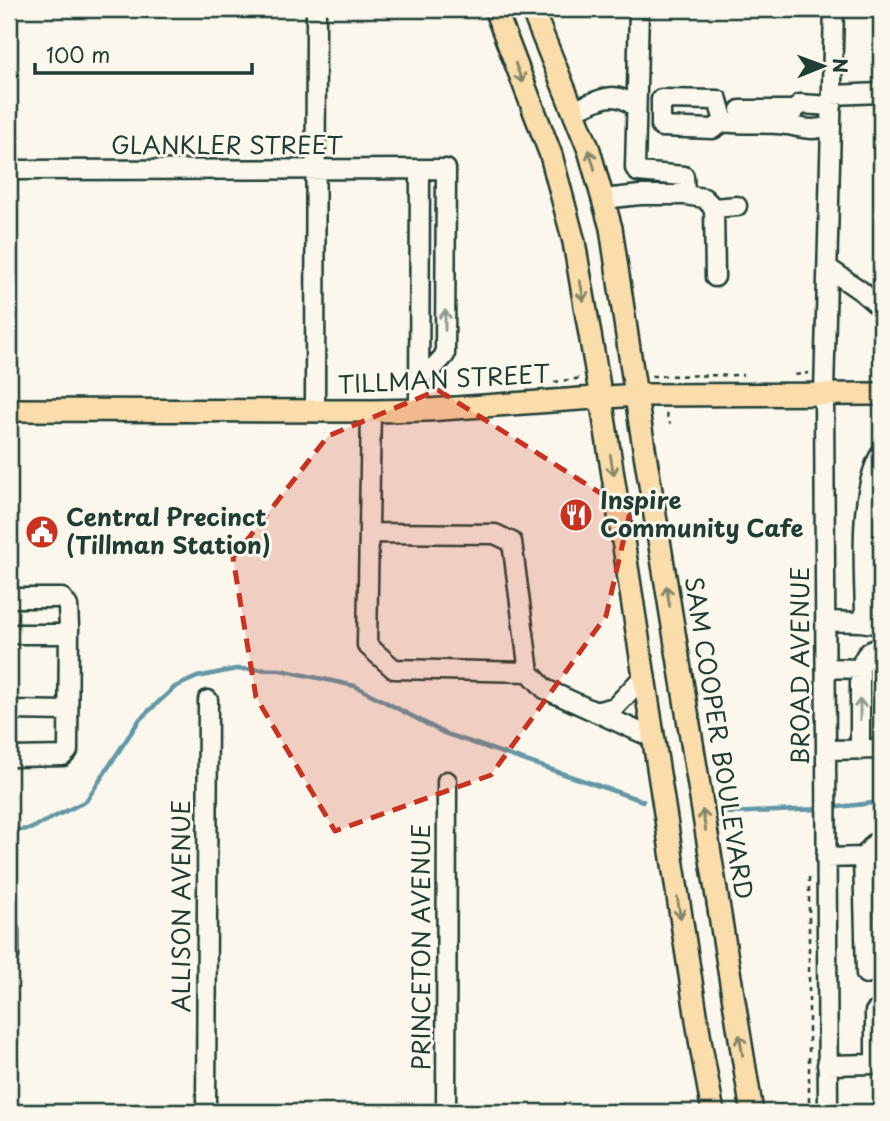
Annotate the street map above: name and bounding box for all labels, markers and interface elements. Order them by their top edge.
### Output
scale bar [35,32,252,76]
north arrow [788,32,858,102]
text: 100 m [46,38,110,70]
text: N [827,58,855,73]
one-way arrow [514,61,526,83]
street label: GLANKLER STREET [111,126,344,162]
one-way arrow [584,150,597,172]
one-way arrow [576,279,589,302]
one-way arrow [438,309,452,332]
street label: TILLMAN STREET [337,354,551,402]
one-way arrow [605,453,618,476]
place label: Inspire Community Cafe [600,481,803,545]
restaurant icon: Inspire Community Cafe [557,496,595,534]
place label: Central Precinct (Tillman Station) [66,498,271,562]
public building icon: Central Precinct (Tillman Station) [23,513,61,551]
street label: BROAD AVENUE [781,566,817,766]
street label: SAM COOPER BOULEVARD [677,574,763,902]
one-way arrow [661,585,674,608]
one-way arrow [853,698,867,721]
street label: ALLISON AVENUE [162,800,198,1012]
one-way arrow [697,809,710,832]
street label: PRINCETON AVENUE [402,824,438,1070]
one-way arrow [673,896,686,919]
one-way arrow [734,1034,747,1057]

